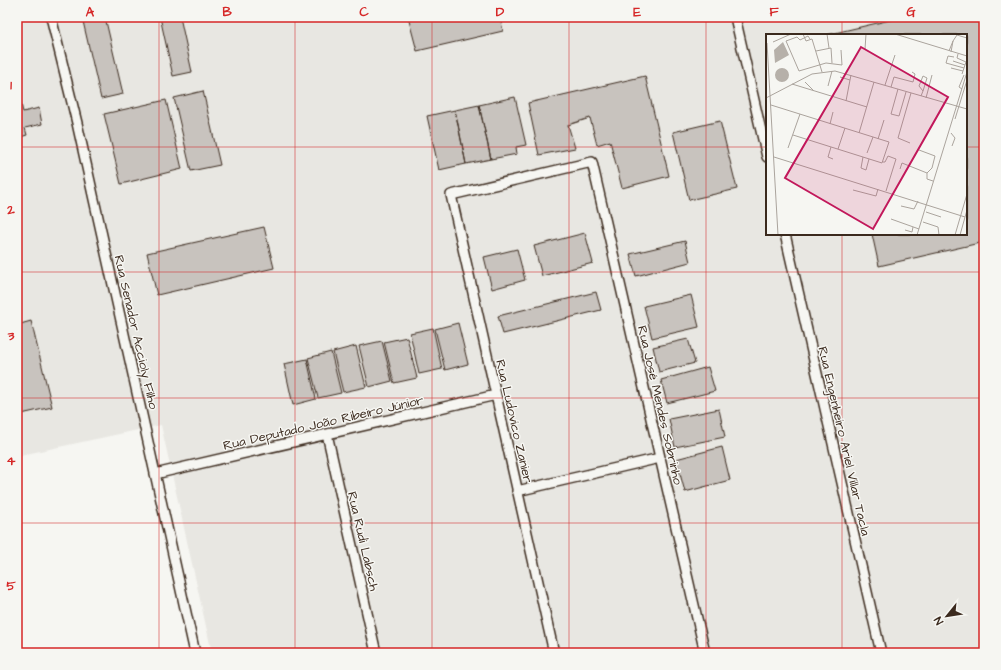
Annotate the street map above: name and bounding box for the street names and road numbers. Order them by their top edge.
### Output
street label: Rua Senador Accioly Filho [109,253,163,412]
street label: Rua José Mendes Sobrinho [633,324,687,487]
street label: Rua Engenheiro Ariel Villar Tacla [812,345,875,538]
street label: Rua Ludovico Zanier [491,358,537,485]
street label: Rua Deputado João Ribeiro Júnior [221,391,425,455]
street label: Rua Rudi Labsch [343,490,383,593]

